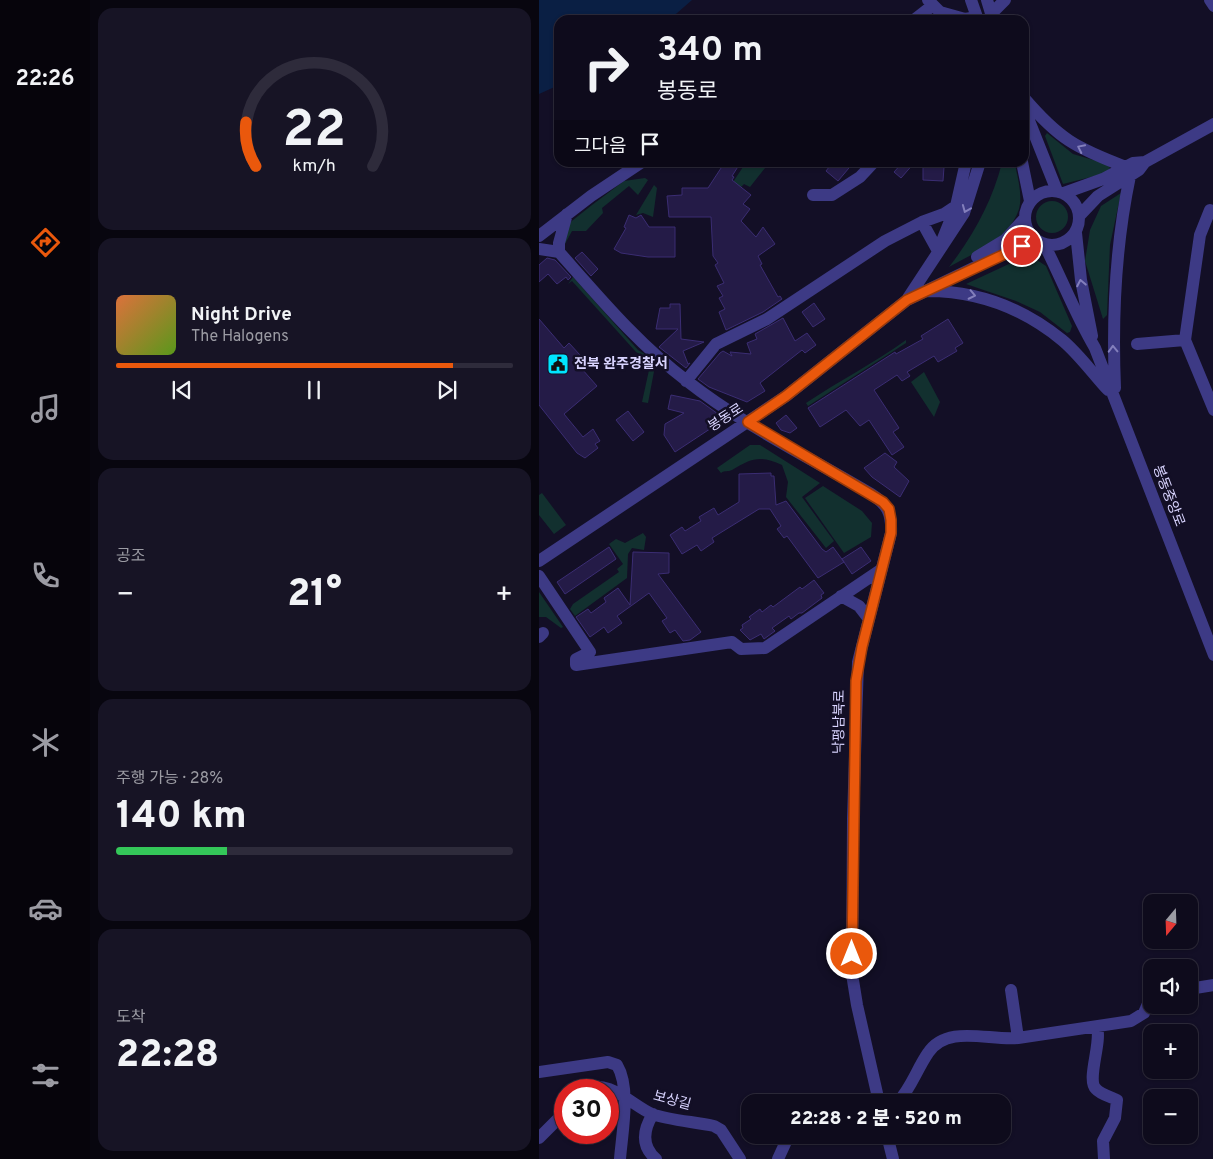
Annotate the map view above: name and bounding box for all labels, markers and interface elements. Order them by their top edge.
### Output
text: 340 m [657,29,763,73]
icon: right [574,35,639,100]
text: 22:26 [15,66,75,93]
text: 봉동로 [657,79,718,106]
text: 22 [283,99,346,165]
icon: arrive [636,130,664,158]
text: 그다음 [574,135,626,159]
one-way arrow [1077,144,1086,154]
text: km/h [293,155,336,178]
one-way arrow [961,204,972,213]
icon: directions [28,225,63,260]
pin [1001,225,1043,267]
icon: arrive [1008,232,1036,260]
one-way arrow [1077,279,1087,288]
one-way arrow [967,290,976,300]
text: Night Drive [191,303,292,327]
text: The Halogens [191,327,289,347]
one-way arrow [1108,345,1119,353]
public building icon: 전북 완주경찰서 [546,352,570,376]
place label: 전북 완주경찰서 [574,356,668,373]
icon: previous [168,376,196,404]
icon: pause [300,376,328,404]
icon: next [433,376,461,404]
icon: music [28,391,63,426]
street label: 봉동로 [705,400,747,436]
street label: 봉동중앙로 [1149,463,1188,529]
text: 공조 [116,547,145,567]
icon: phone [28,558,63,593]
text: 21° [287,571,342,620]
text: − [116,578,134,614]
text: + [495,578,513,614]
street label: 낙평남북로 [831,690,849,754]
icon: climate [28,725,63,760]
text: 주행 가능 · 28% [116,769,223,789]
text: 140 km [116,793,247,842]
icon: car [28,891,63,926]
north arrow [1143,894,1198,949]
map controls [1143,894,1198,1144]
position arrow [825,927,877,979]
button: sound [1143,959,1198,1014]
text: 도착 [116,1008,145,1028]
button: + [1143,1024,1198,1079]
text: 22:28 [116,1032,219,1081]
icon: filters [28,1058,63,1093]
speed limit sign: 30 [554,1079,619,1144]
street label: 보상길 [651,1088,693,1114]
button: − [1143,1089,1198,1144]
text: 22:28 · 2 분 · 520 m [790,1107,962,1131]

